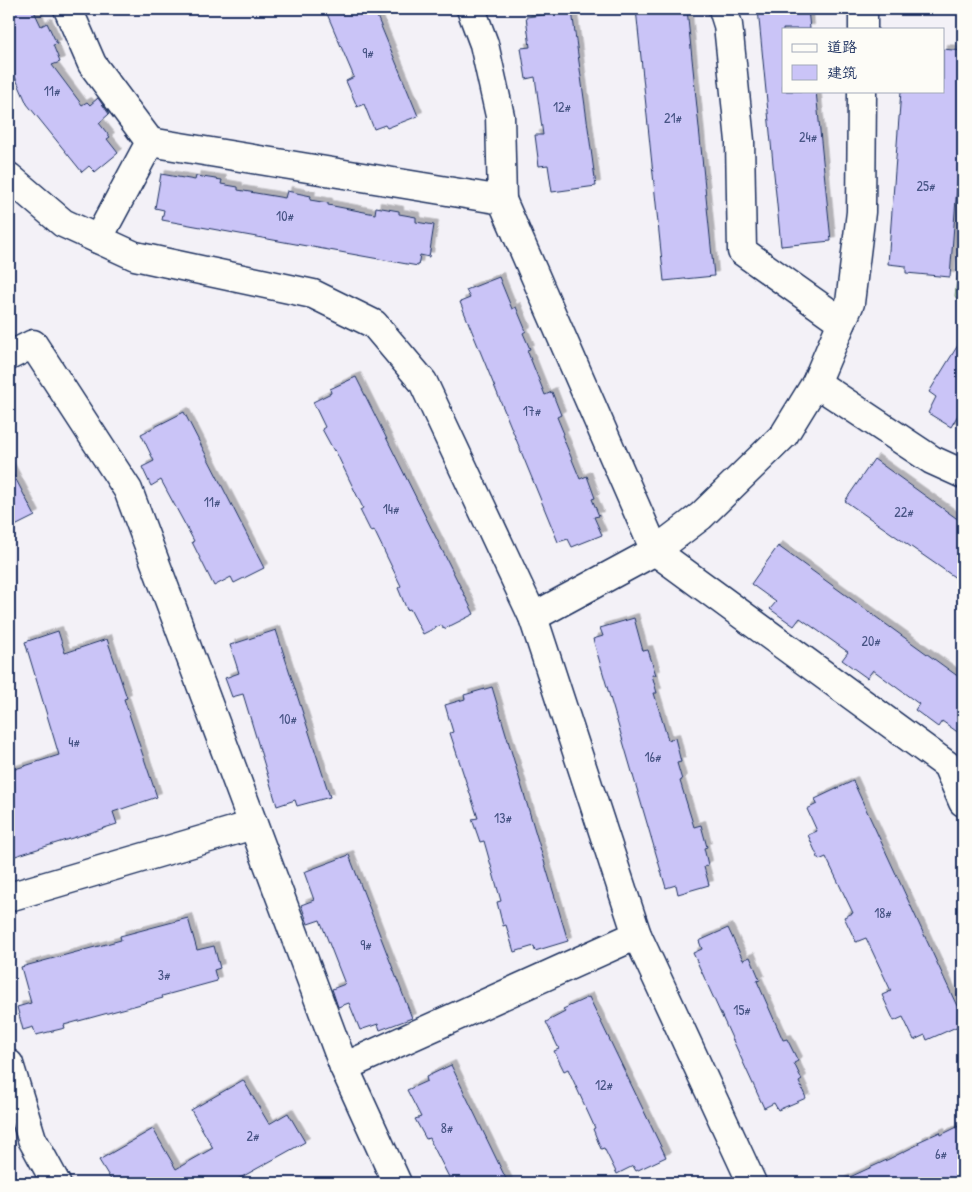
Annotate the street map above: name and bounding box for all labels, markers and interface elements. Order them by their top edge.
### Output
legend [782,28,944,92]
text: 道路 [827,36,857,57]
house number: 9# [362,43,374,62]
text: 建筑 [827,62,857,83]
house number: 11# [44,81,61,100]
house number: 12# [553,97,572,116]
house number: 21# [664,108,683,127]
house number: 24# [799,127,818,146]
house number: 25# [917,176,936,195]
house number: 10# [276,206,294,225]
house number: 17# [523,401,542,420]
house number: 11# [204,492,221,511]
house number: 14# [383,499,400,518]
house number: 22# [894,502,914,521]
house number: 20# [861,631,881,650]
house number: 10# [279,709,297,728]
house number: 4# [68,732,80,751]
house number: 16# [644,747,662,766]
house number: 13# [494,808,512,827]
house number: 18# [874,903,892,922]
house number: 9# [360,935,372,954]
house number: 3# [158,965,171,984]
house number: 15# [733,1000,751,1019]
house number: 12# [595,1075,614,1094]
house number: 8# [441,1118,454,1137]
house number: 2# [247,1126,260,1145]
house number: 6# [935,1144,948,1163]

